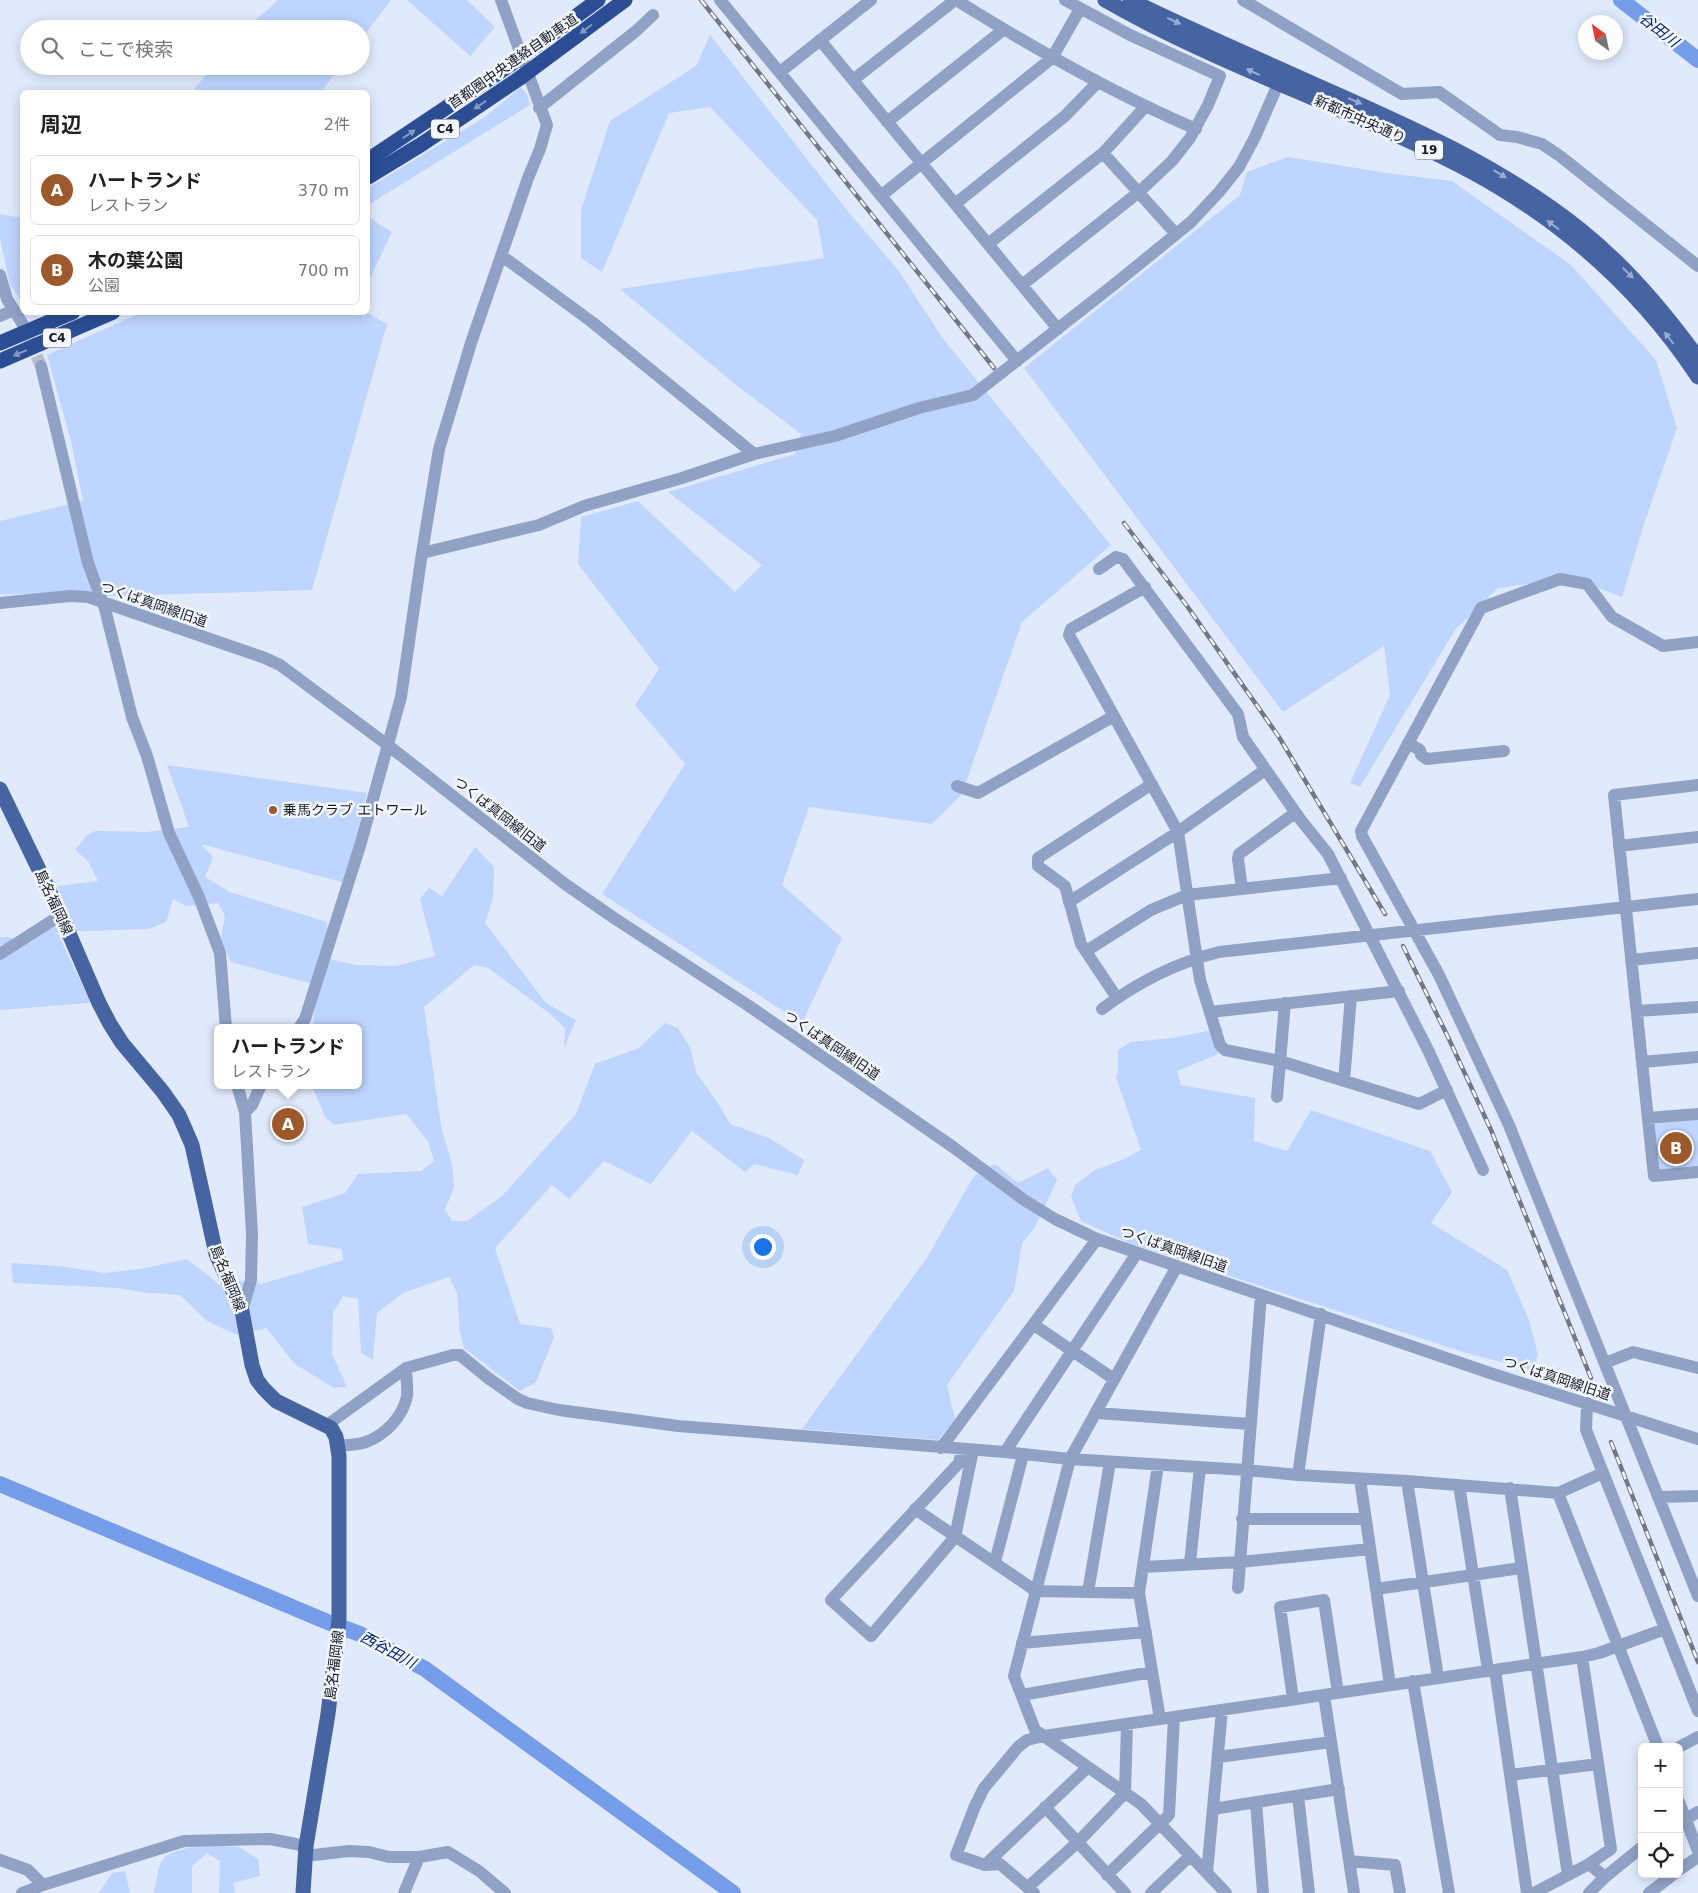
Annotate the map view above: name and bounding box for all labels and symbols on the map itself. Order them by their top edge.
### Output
water label: 谷田川 [1636,9,1684,52]
street label: 首都圏中央連絡自動車道 [445,10,581,112]
north arrow [1578,15,1623,60]
one-way arrow [1167,17,1181,25]
one-way arrow [579,24,593,34]
one-way arrow [1246,67,1260,75]
street label: 新都市中央通り [1312,92,1408,146]
one-way arrow [1348,98,1362,106]
one-way arrow [473,100,487,110]
road number: C4 [431,120,459,138]
one-way arrow [402,129,415,138]
road number: 19 [1415,140,1443,160]
one-way arrow [1493,169,1506,178]
one-way arrow [1546,220,1560,230]
one-way arrow [1622,267,1634,279]
road number: C4 [43,328,71,348]
one-way arrow [1664,331,1674,345]
one-way arrow [12,349,27,357]
street label: つくば真岡線旧道 [98,578,210,630]
street label: つくば真岡線旧道 [451,773,549,855]
place label: 乗馬クラブ エトワール [283,802,427,818]
marker: 乗馬クラブ エトワール [267,804,279,816]
street label: 島名福岡線 [32,867,76,937]
street label: つくば真岡線旧道 [781,1007,883,1083]
pin: A [272,1105,304,1143]
pin: B [1660,1129,1692,1167]
street label: つくば真岡線旧道 [1118,1223,1230,1275]
your location [750,1234,776,1260]
street label: 島名福岡線 [207,1243,249,1313]
street label: つくば真岡線旧道 [1501,1353,1613,1403]
water label: 西谷田川 [357,1628,420,1673]
street label: 島名福岡線 [322,1629,346,1701]

